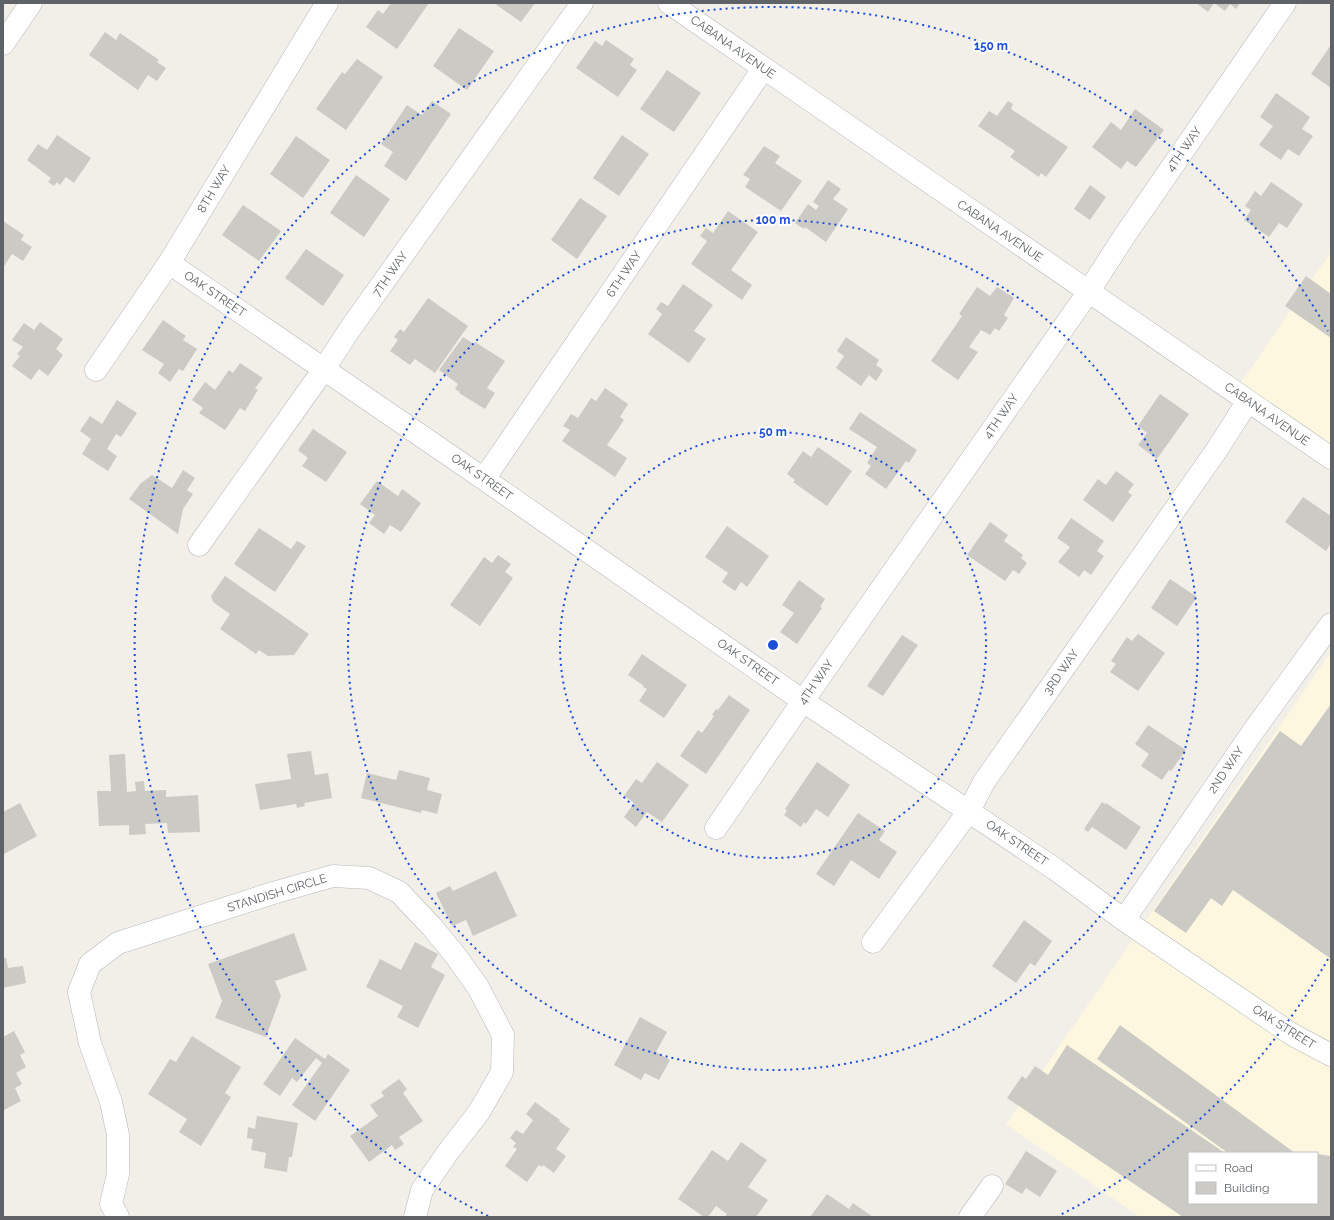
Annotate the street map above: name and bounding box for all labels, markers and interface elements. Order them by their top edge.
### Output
street label: CABANA AVENUE [688,12,778,82]
text: 150 m [974,39,1008,53]
street label: 4TH WAY [1163,124,1205,174]
street label: 8TH WAY [194,163,234,215]
street label: CABANA AVENUE [954,197,1046,265]
text: 100 m [756,213,790,227]
street label: 6TH WAY [603,248,645,300]
street label: 7TH WAY [369,249,411,299]
street label: OAK STREET [181,268,249,320]
street label: CABANA AVENUE [1222,379,1312,449]
street label: 4TH WAY [980,391,1022,441]
text: 50 m [759,425,787,439]
street label: OAK STREET [449,451,516,504]
street label: OAK STREET [715,636,782,689]
centre of rings [766,638,780,652]
street label: 3RD WAY [1040,646,1082,697]
street label: 4TH WAY [795,657,837,707]
street label: 2ND WAY [1205,744,1247,796]
street label: OAK STREET [983,817,1051,869]
street label: STANDISH CIRCLE [225,871,329,915]
street label: OAK STREET [1250,1002,1319,1052]
legend [1188,1152,1318,1204]
text: Road [1224,1161,1253,1175]
text: Building [1224,1181,1270,1195]

